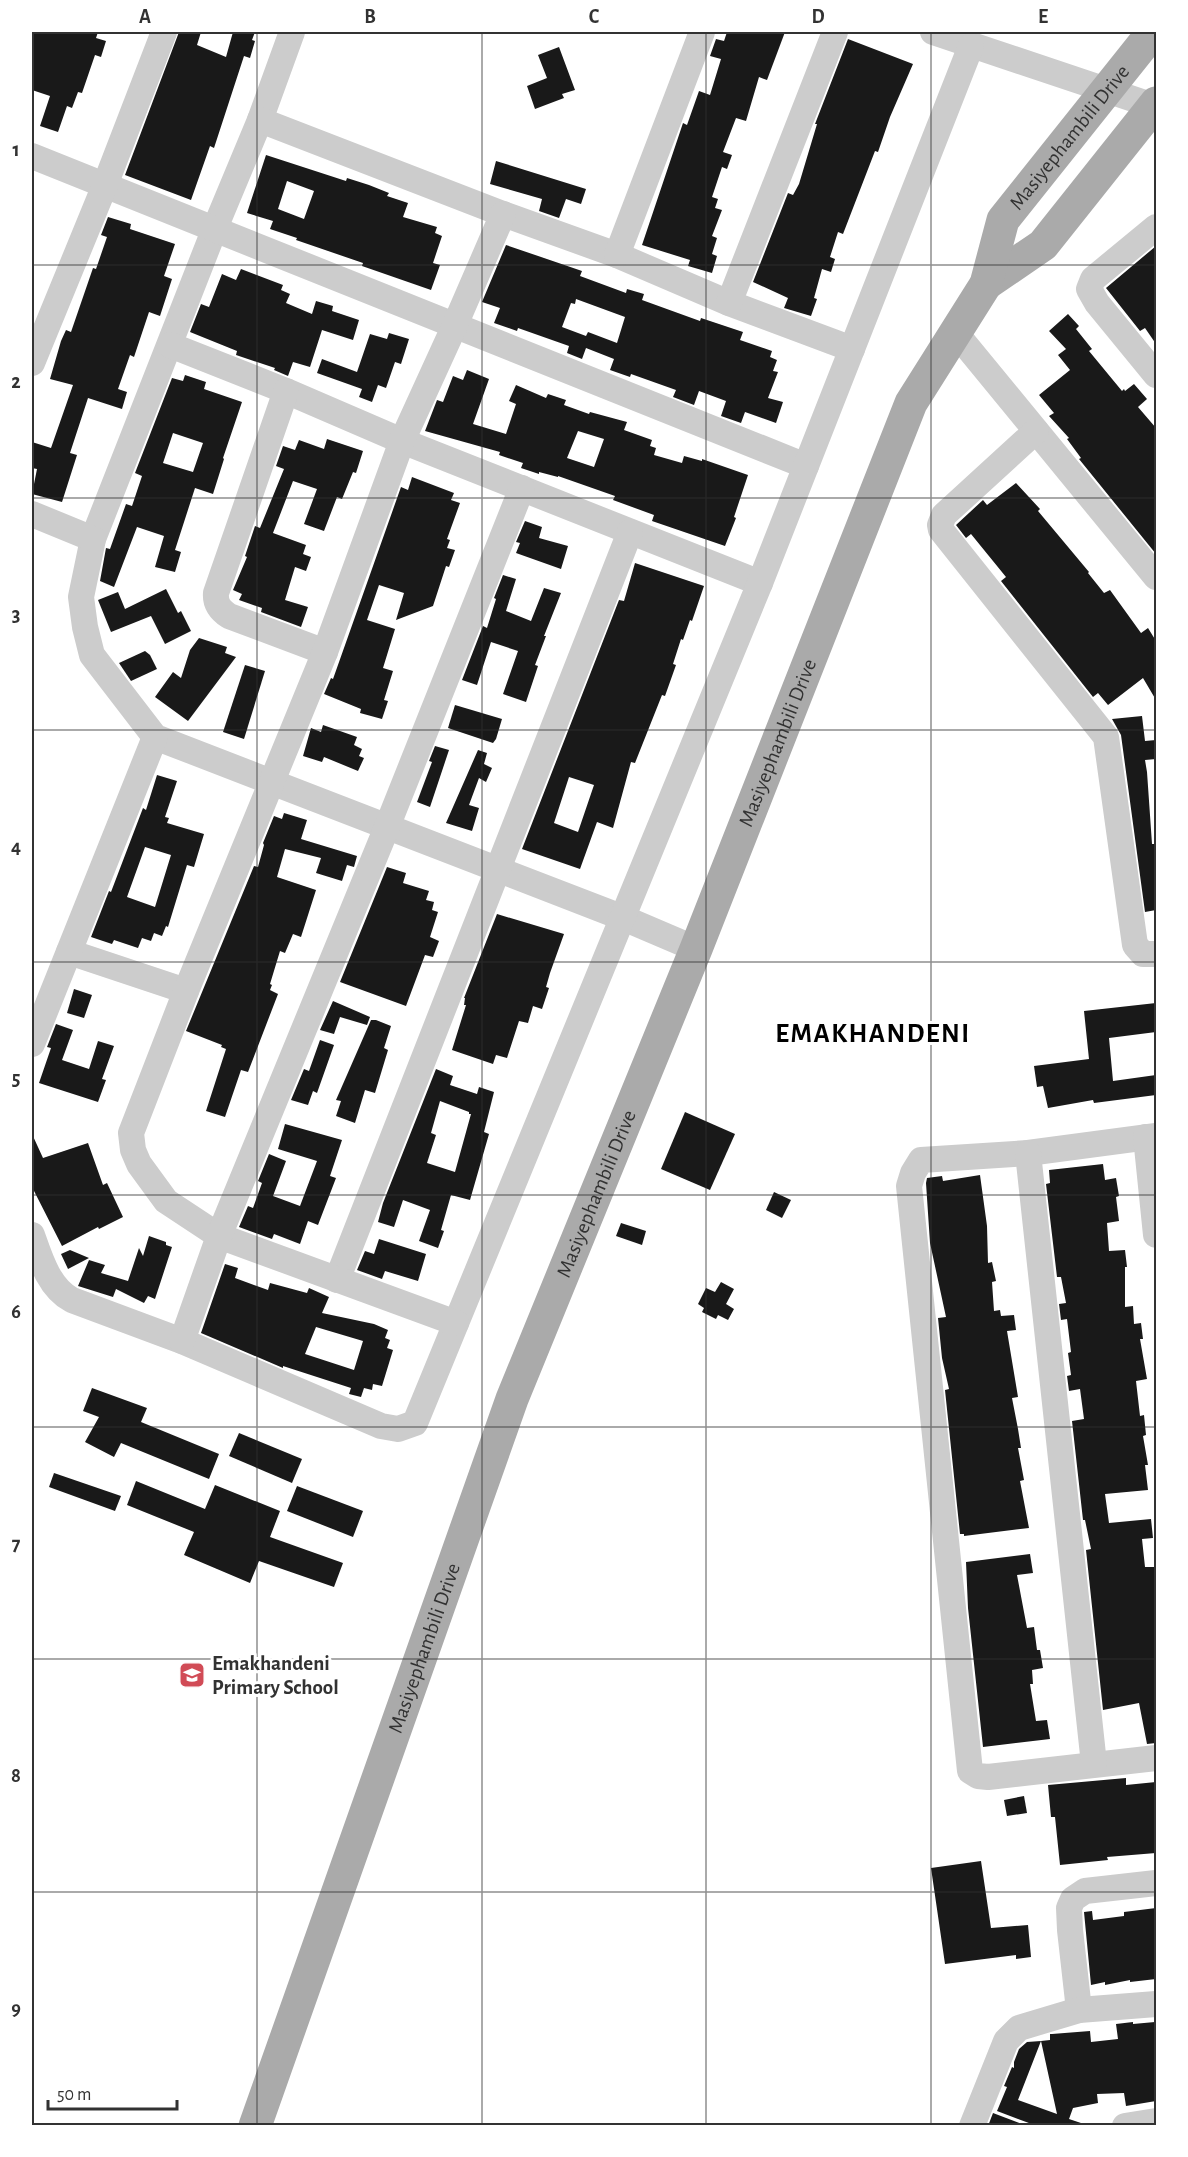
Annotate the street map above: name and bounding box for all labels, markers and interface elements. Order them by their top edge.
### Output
text: A [139,7,151,27]
text: B [364,7,376,27]
text: C [589,7,600,27]
text: D [811,7,825,27]
text: E [1038,7,1048,27]
street label: Masiyephambili Drive [1005,61,1133,213]
text: 1 [12,140,20,160]
text: 2 [11,372,21,392]
text: 3 [12,605,20,625]
street label: Masiyephambili Drive [735,656,820,830]
text: 4 [11,837,21,857]
district label: EMAKHANDENI [775,1020,971,1047]
text: 5 [12,1069,20,1089]
street label: Masiyephambili Drive [552,1107,639,1280]
text: 6 [11,1302,21,1322]
text: 7 [12,1534,21,1554]
street label: Masiyephambili Drive [384,1560,464,1736]
place label: Emakhandeni Primary School [212,1653,339,1698]
school or university icon: Emakhandeni Primary School [177,1660,207,1690]
text: 8 [11,1766,21,1786]
text: 9 [11,1999,21,2019]
scale bar [48,2073,177,2111]
text: 50 m [57,2086,91,2104]

